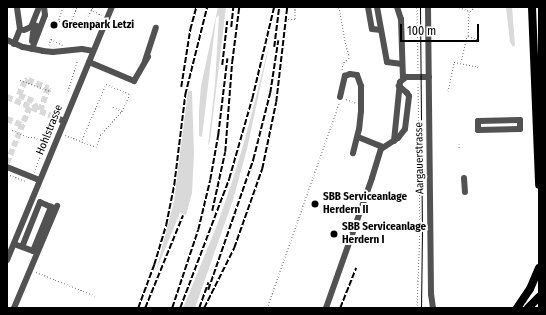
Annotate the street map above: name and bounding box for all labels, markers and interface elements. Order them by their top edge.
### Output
scale bar [402,16,481,42]
place label: Greenpark Letzi [62,18,134,32]
marker: Greenpark Letzi [49,20,59,30]
text: 100 m [407,24,436,38]
street label: Hohlstrasse [34,103,66,157]
street label: Aargauerstrasse [413,122,427,194]
place label: SBB Serviceanlage Herdern II [323,191,407,217]
marker: SBB Serviceanlage Herdern II [310,199,320,209]
place label: SBB Serviceanlage Herdern I [342,221,426,247]
marker: SBB Serviceanlage Herdern I [329,229,339,239]

